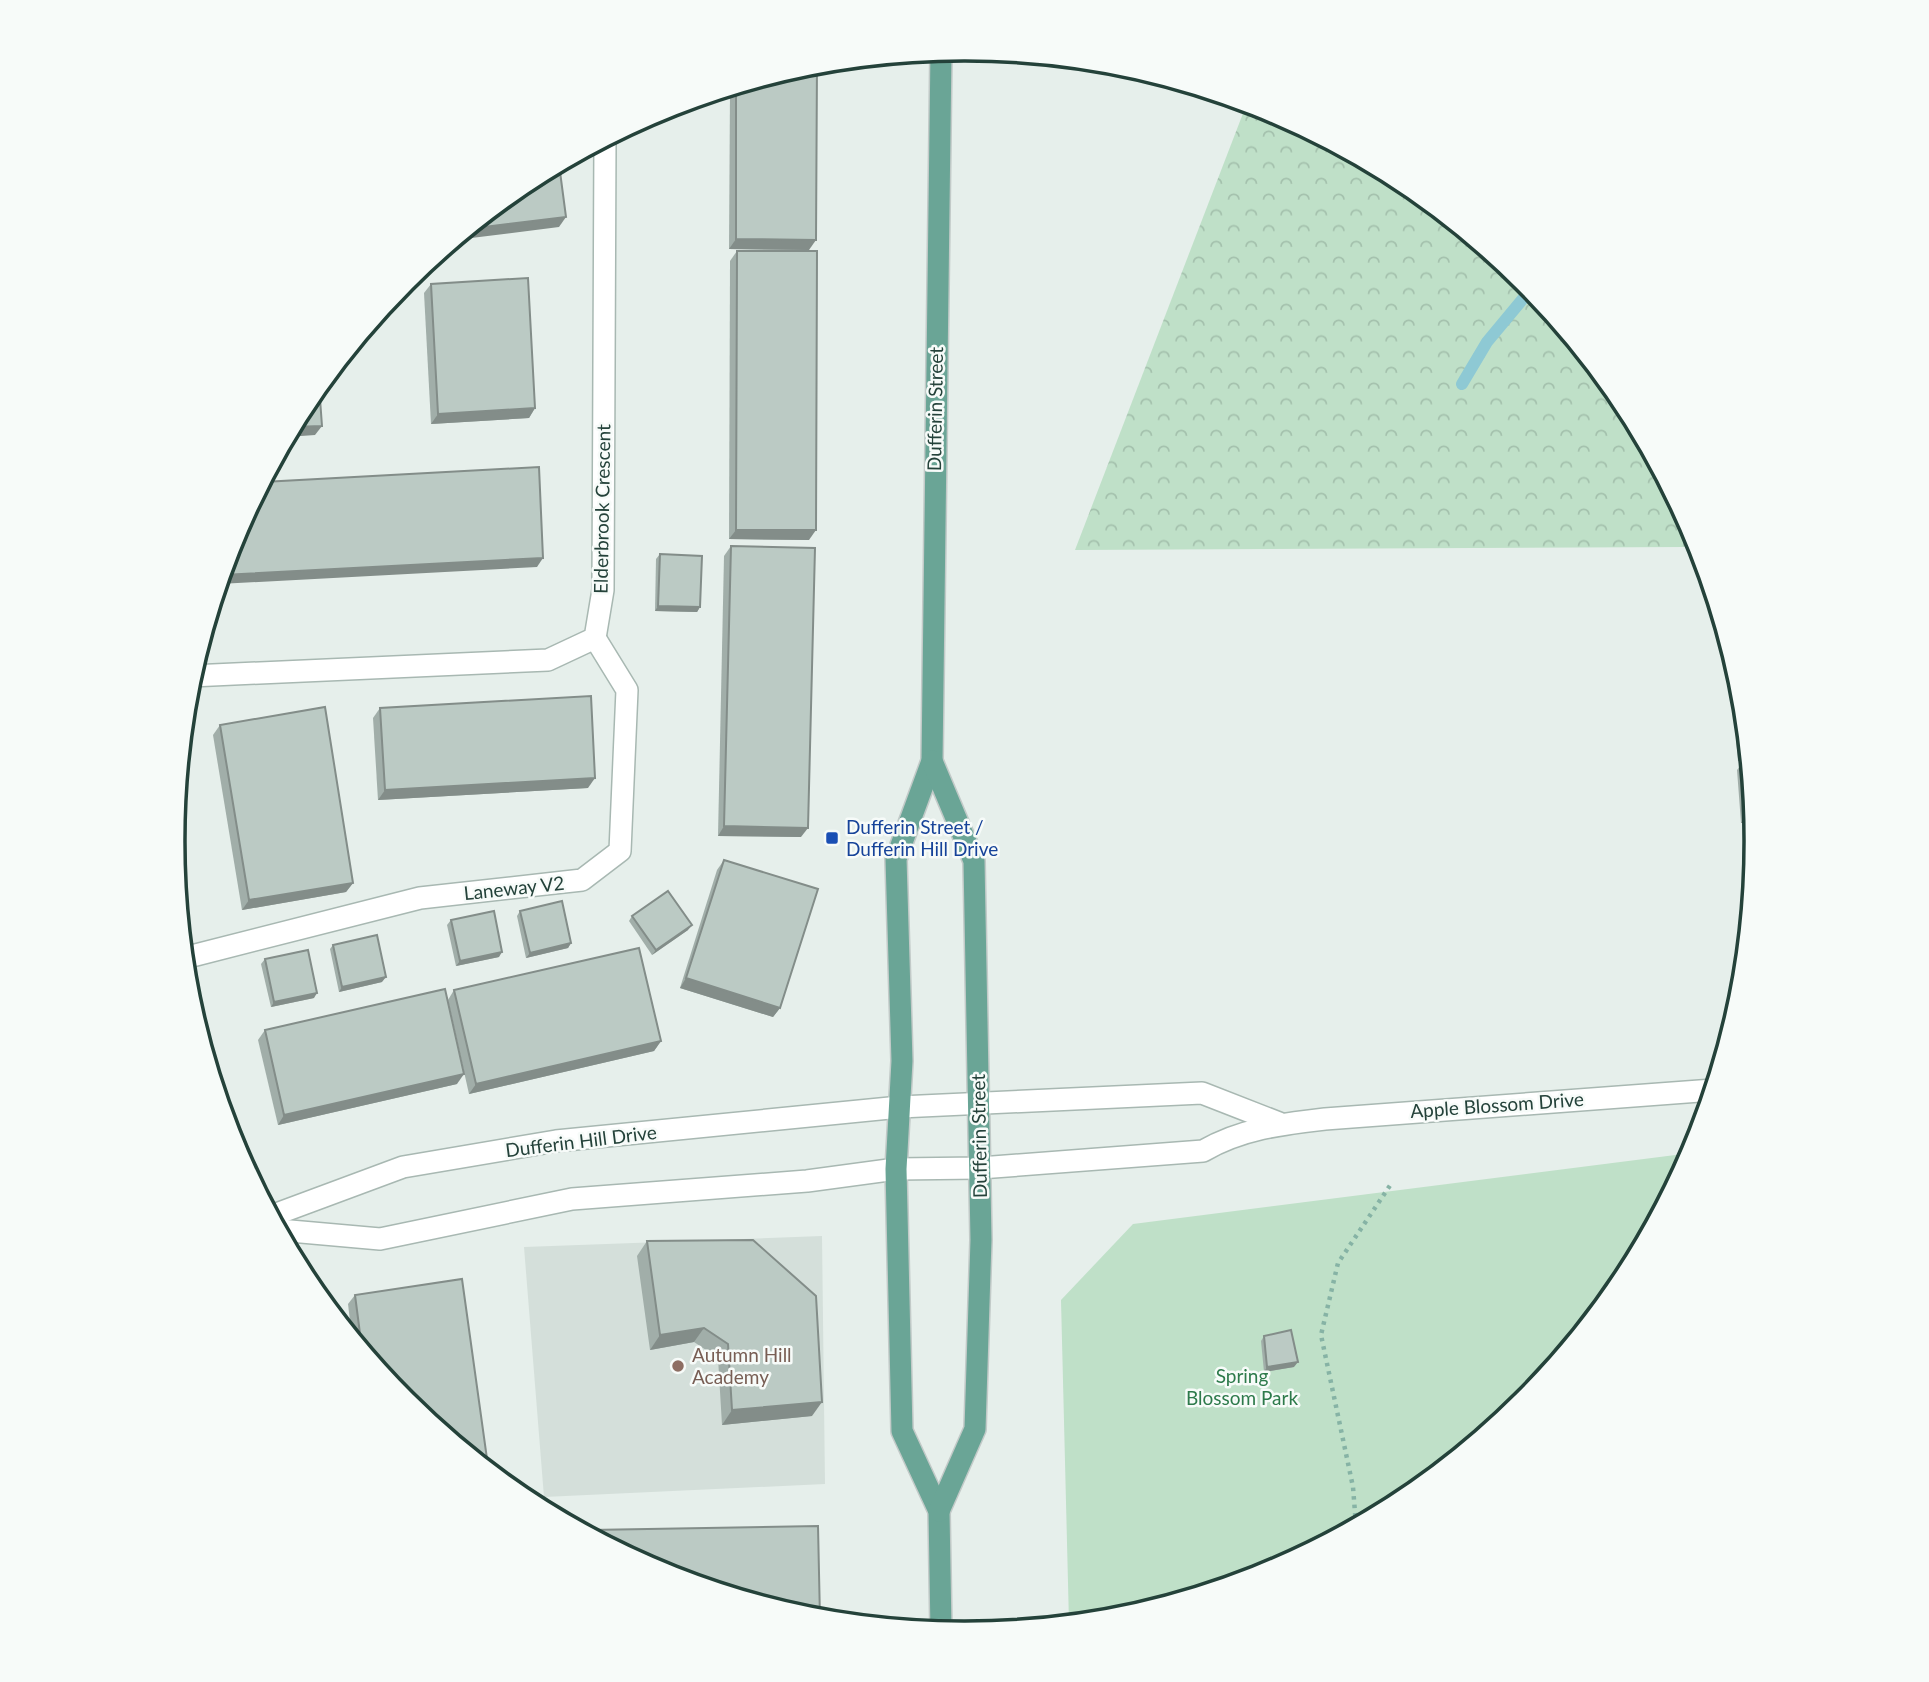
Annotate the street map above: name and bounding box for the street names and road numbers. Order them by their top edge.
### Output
street label: Dufferin Street [922,347,947,471]
street label: Elderbrook Crescent [589,424,614,594]
street label: Laneway V2 [462,871,565,904]
street label: Dufferin Street [966,1074,991,1198]
street label: Apple Blossom Drive [1409,1087,1584,1122]
street label: Dufferin Hill Drive [504,1120,658,1161]

